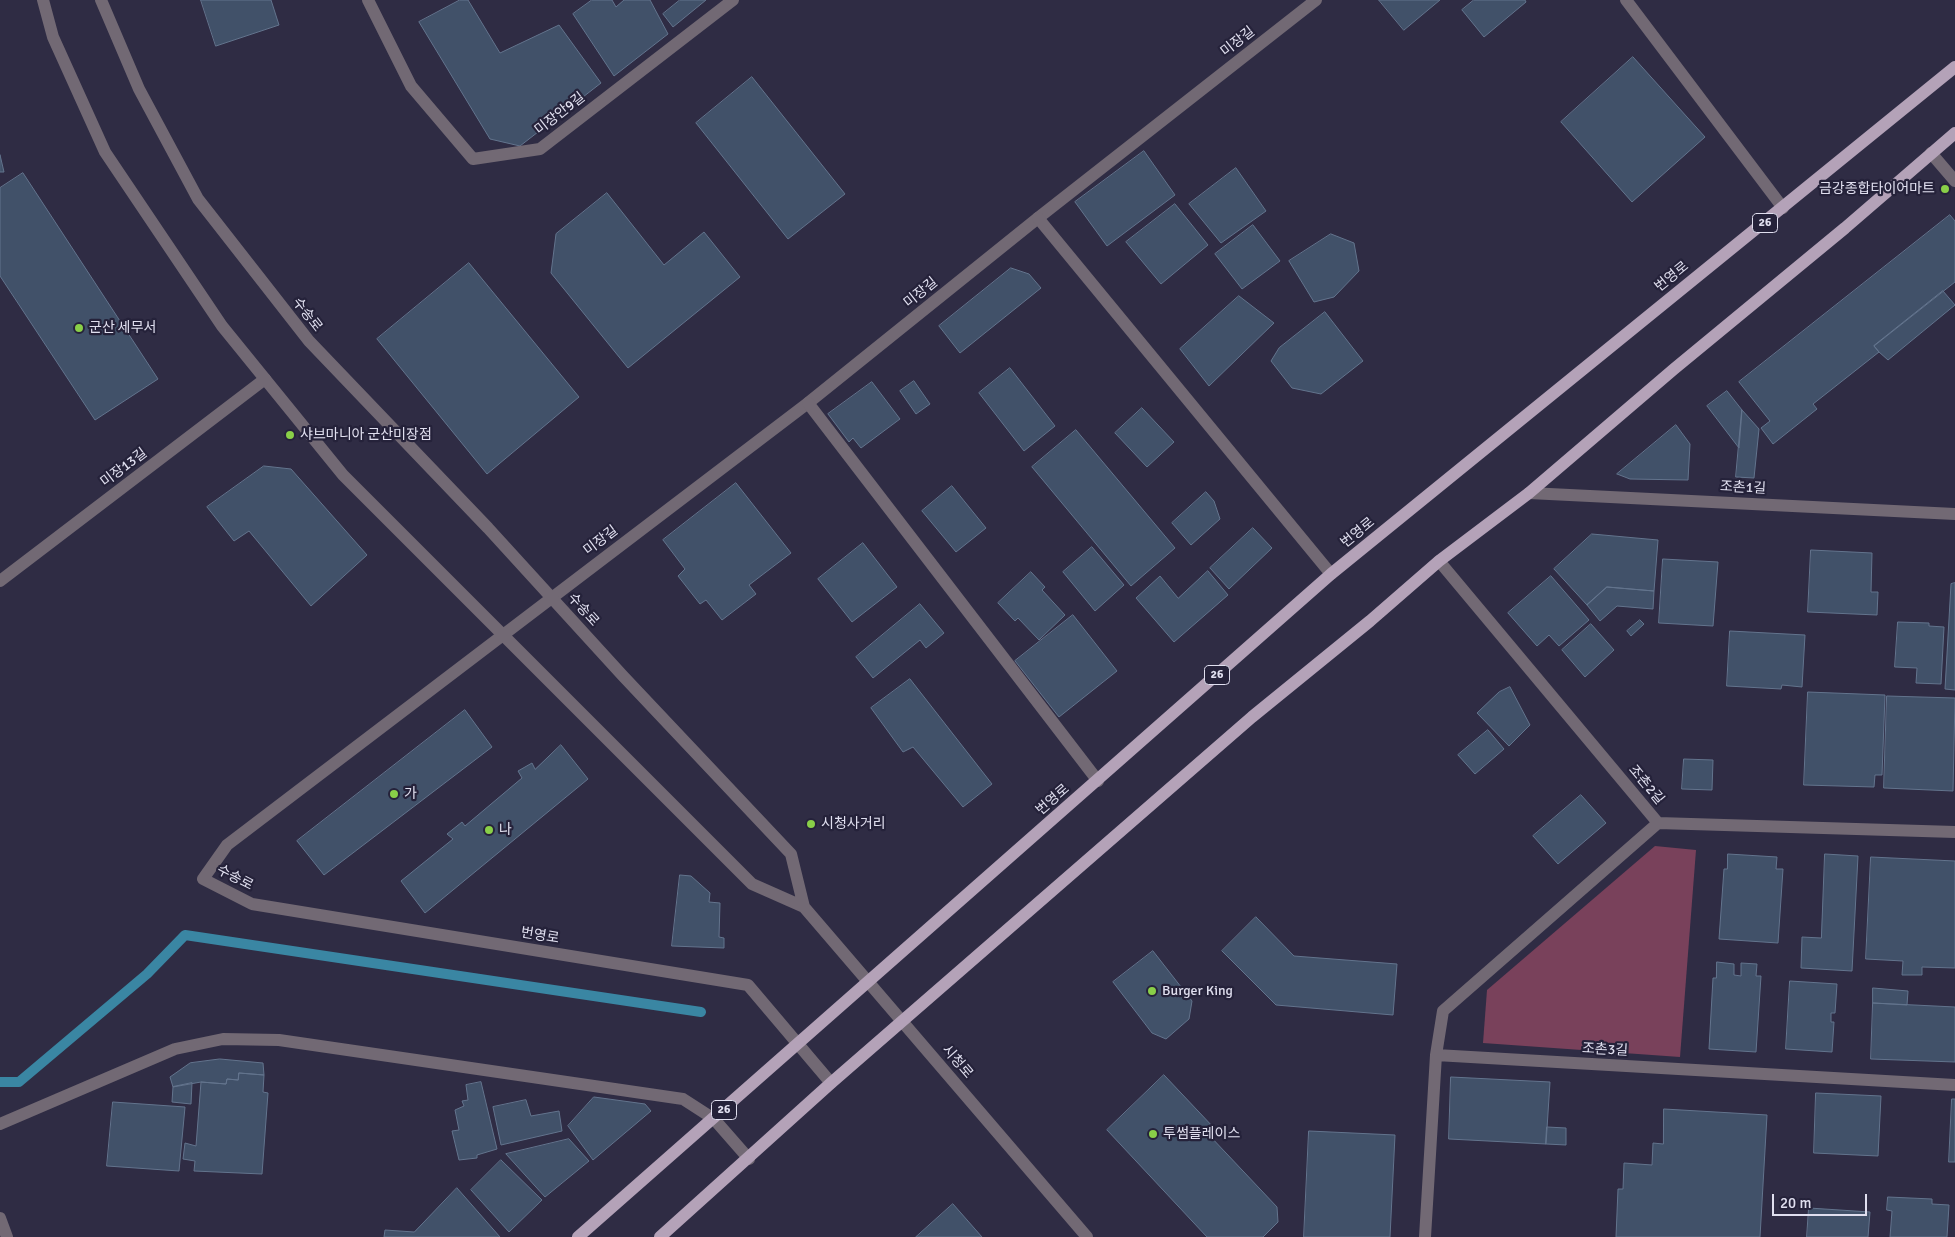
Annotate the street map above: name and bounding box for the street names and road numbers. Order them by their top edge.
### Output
street label: 미장길 [1218,23,1258,61]
street label: 미장안9길 [532,89,588,139]
road number: 26 [1752,214,1778,232]
street label: 번영로 [1652,258,1692,296]
street label: 미장길 [901,274,941,312]
street label: 수송로 [288,295,326,335]
street label: 미장13길 [97,445,151,491]
street label: 조촌1길 [1719,478,1767,498]
street label: 번영로 [1338,514,1378,552]
street label: 미장길 [581,523,621,559]
street label: 수송로 [564,590,602,630]
road number: 26 [1204,666,1230,684]
street label: 조촌2길 [1625,762,1667,808]
street label: 번영로 [1033,781,1073,819]
street label: 수송로 [214,862,256,894]
street label: 번영로 [520,925,560,947]
street label: 조촌3길 [1581,1040,1629,1060]
street label: 시청로 [938,1042,976,1082]
road number: 26 [712,1100,736,1120]

